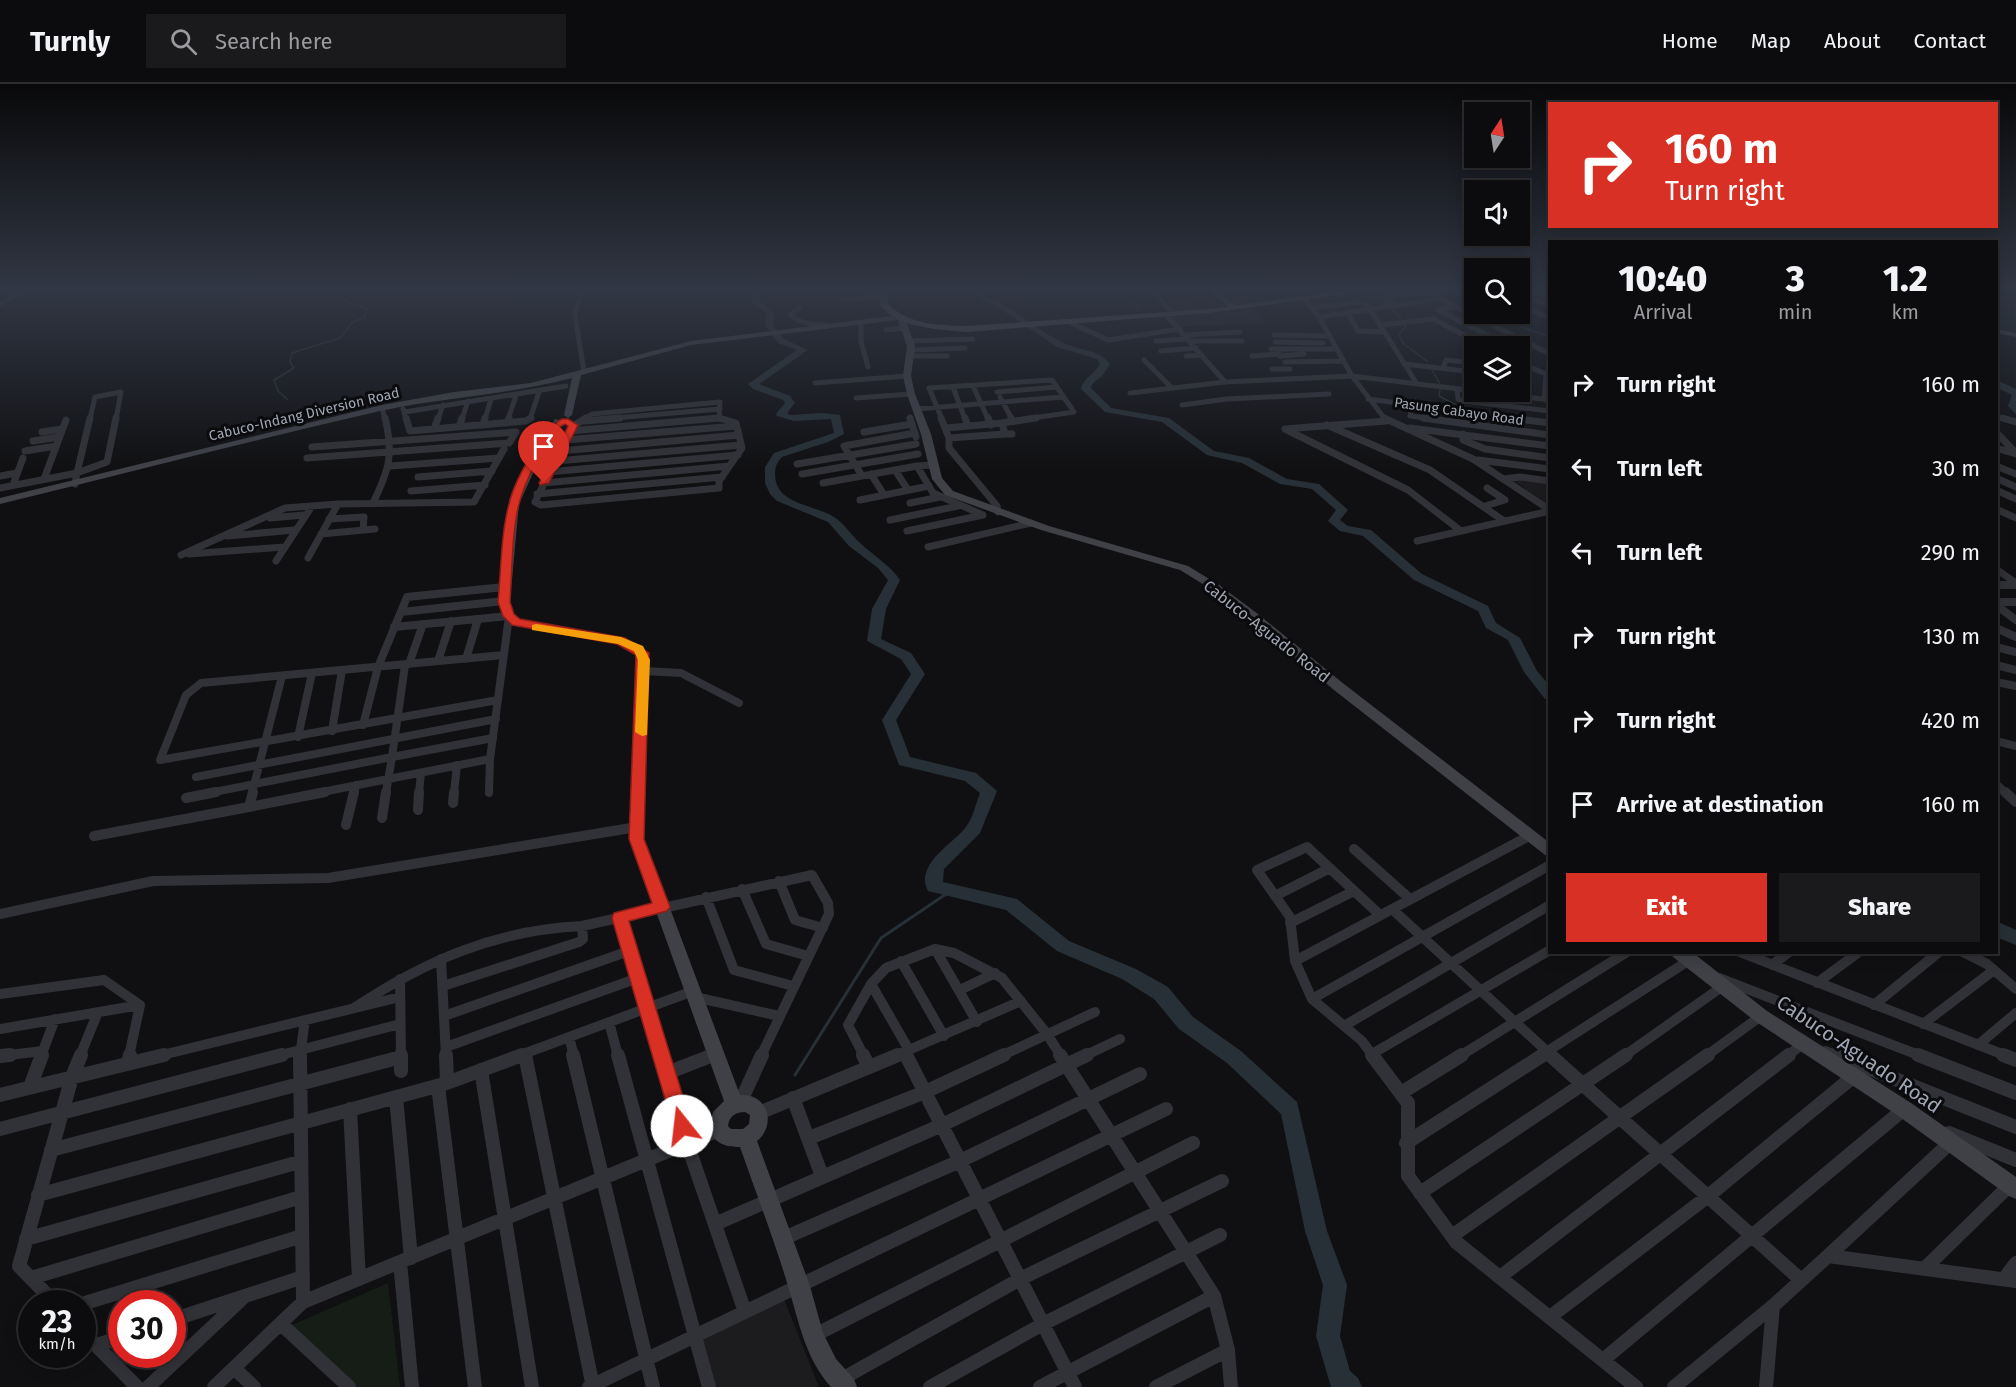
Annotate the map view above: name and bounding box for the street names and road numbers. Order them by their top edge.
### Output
street label: Cabuco-Indang Diversion Road [207,384,401,445]
street label: Pasung Cabayo Road [1393,394,1525,429]
street label: Cabuco-Aguado Road [1200,576,1333,686]
street label: Cabuco-Aguado Road [1772,990,1946,1118]

